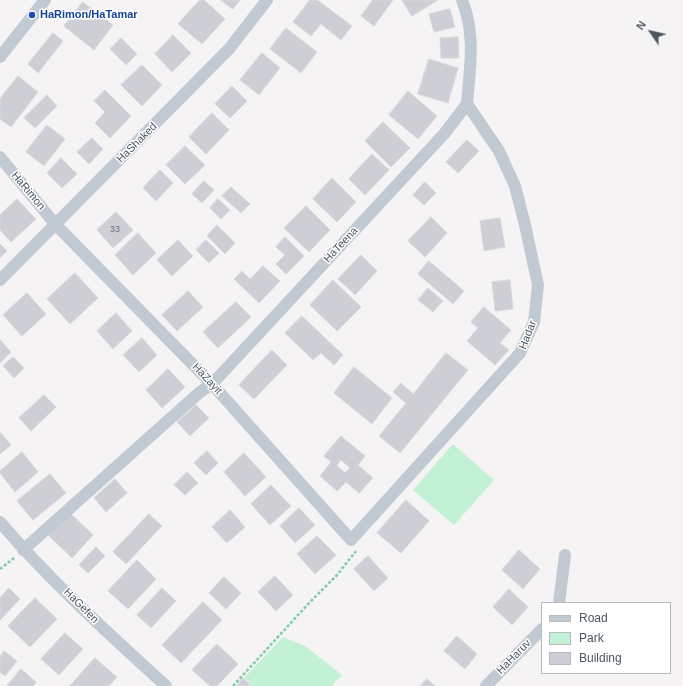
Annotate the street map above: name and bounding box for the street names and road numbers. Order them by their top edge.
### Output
street label: HaShaked [114,120,160,166]
street label: HaRimon [8,169,48,213]
street label: HaTeena [321,224,361,266]
street label: Hadar [516,319,540,351]
street label: HaZayit [189,361,225,397]
street label: HaGefen [61,586,101,626]
street label: HaHaruv [494,637,534,677]

